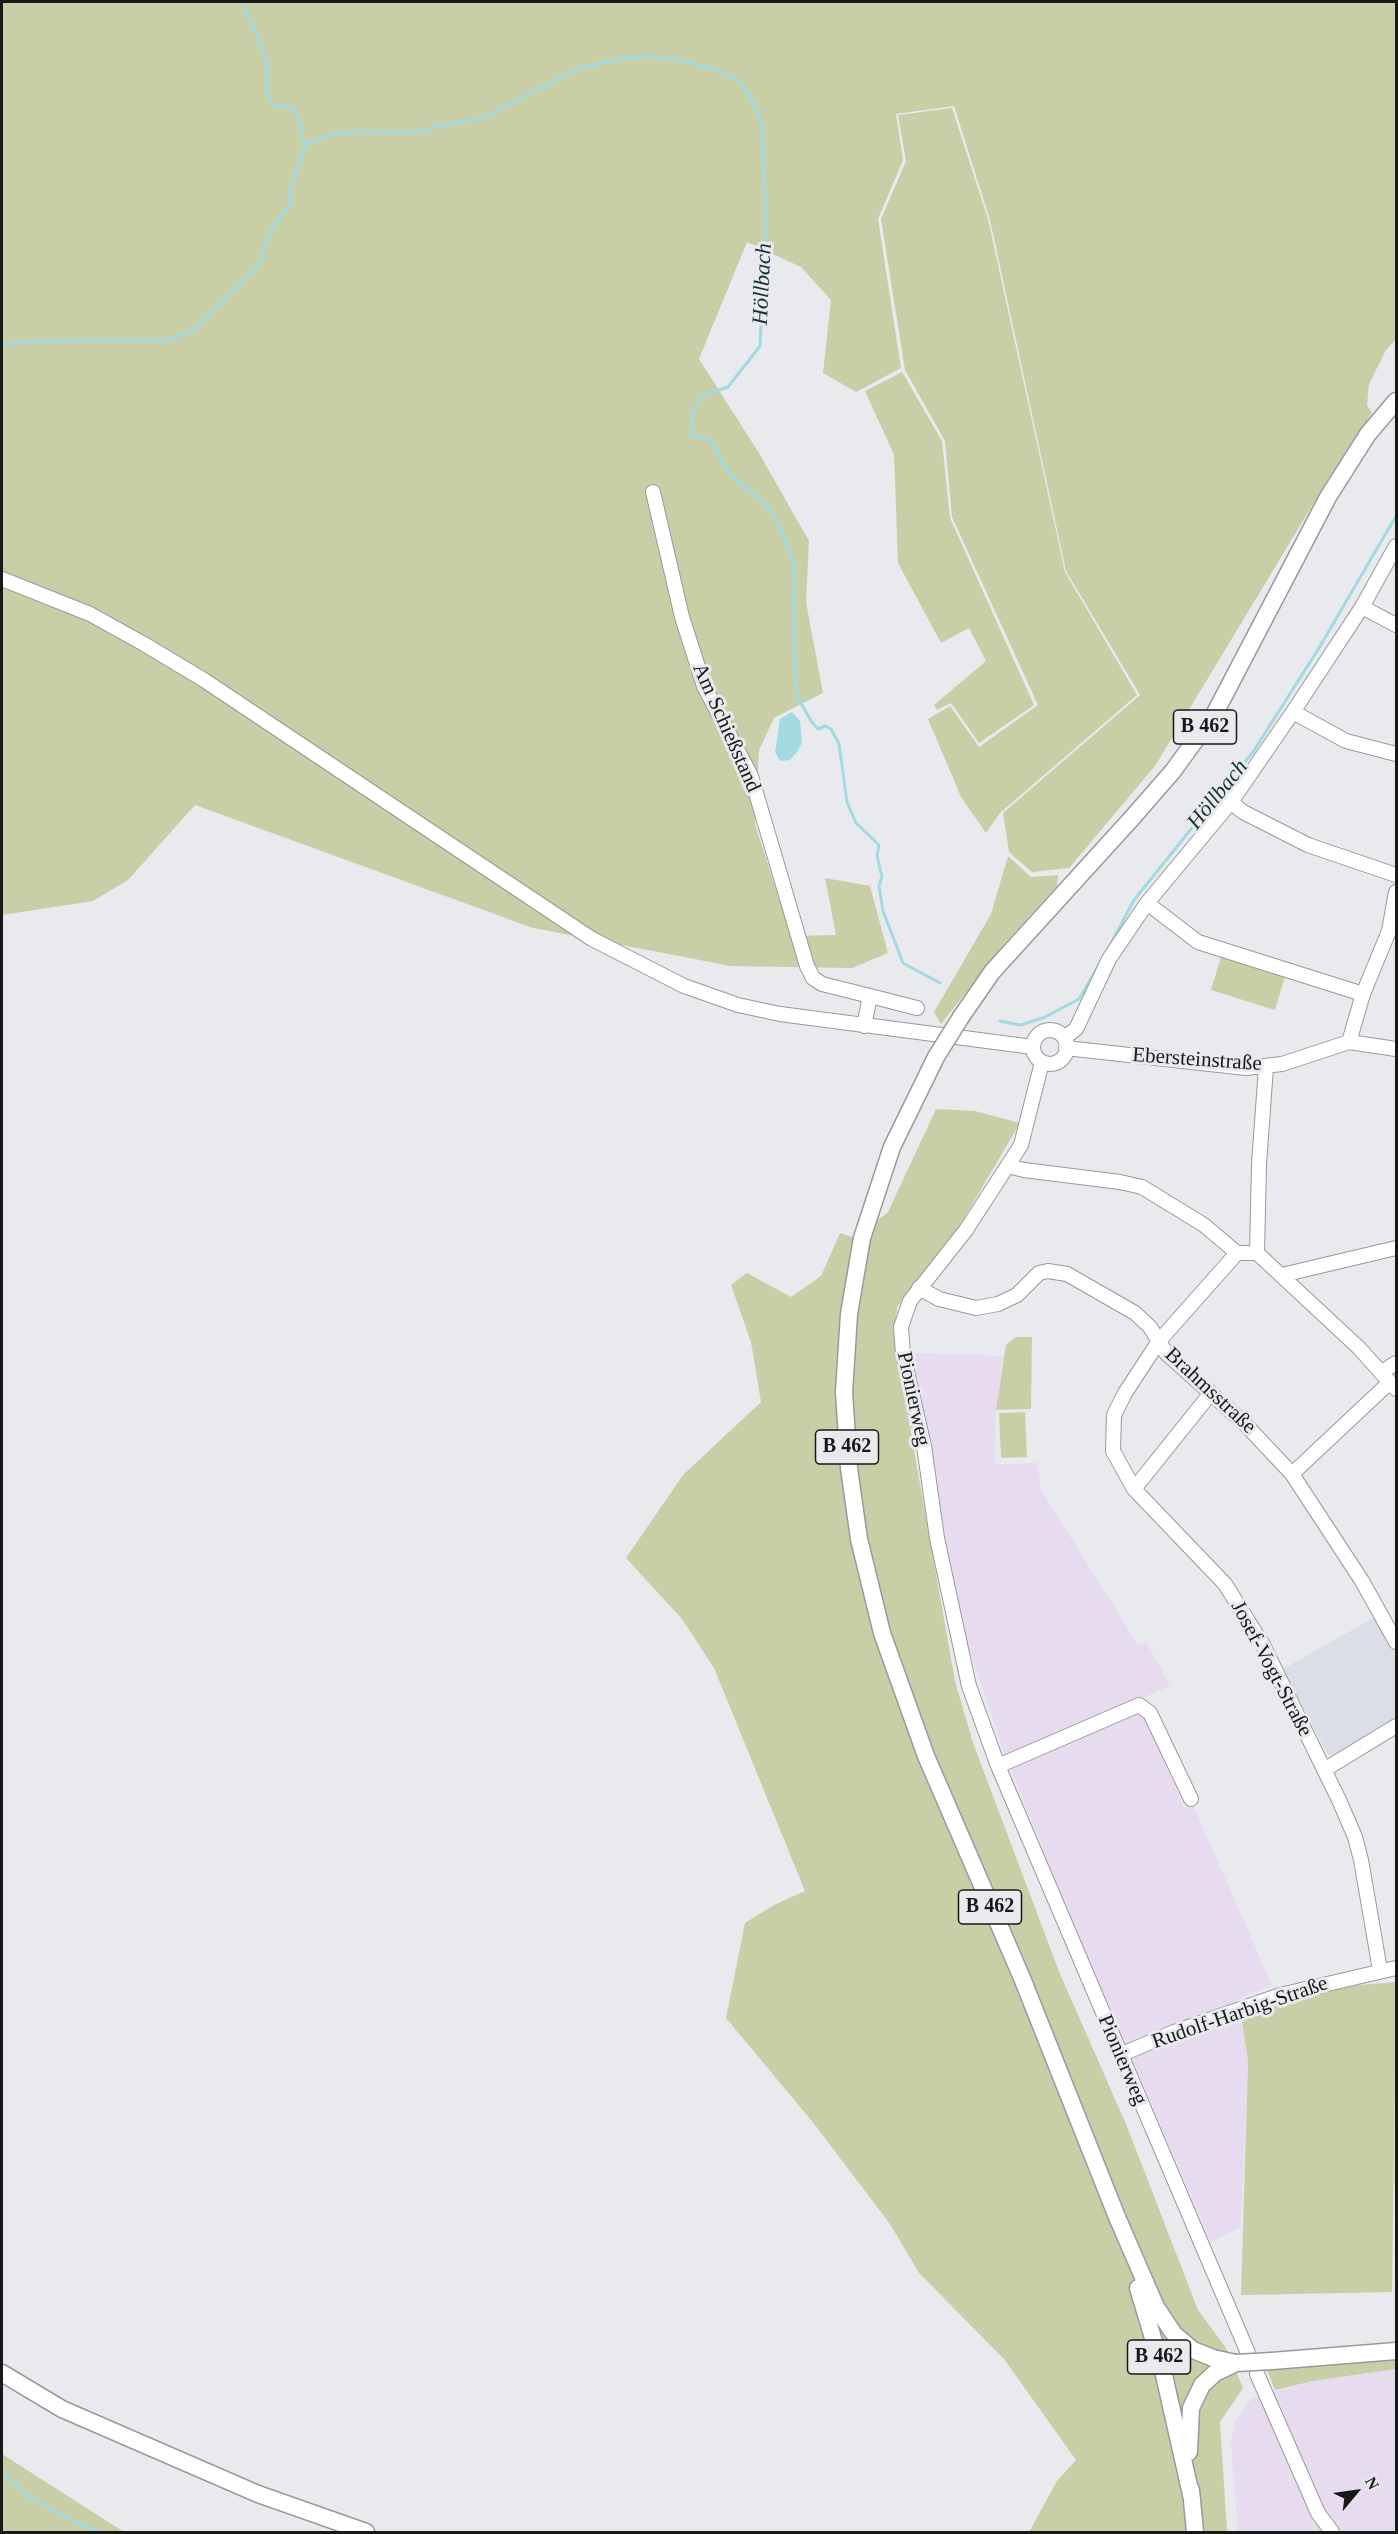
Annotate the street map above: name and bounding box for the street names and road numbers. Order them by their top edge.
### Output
street label: Am Schießstand [686,660,766,796]
road number: B 462 [1174,710,1236,744]
street label: Ebersteinstraße [1132,1043,1262,1077]
street label: Brahmsstraße [1159,1342,1261,1440]
street label: Pionierweg [891,1350,935,1448]
road number: B 462 [816,1430,878,1464]
street label: Josef-Vogt-Straße [1225,1597,1317,1741]
road number: B 462 [958,1890,1022,1924]
street label: Rudolf-Harbig-Straße [1149,1971,1331,2055]
street label: Pionierweg [1092,2011,1152,2109]
road number: B 462 [1128,2340,1190,2374]

